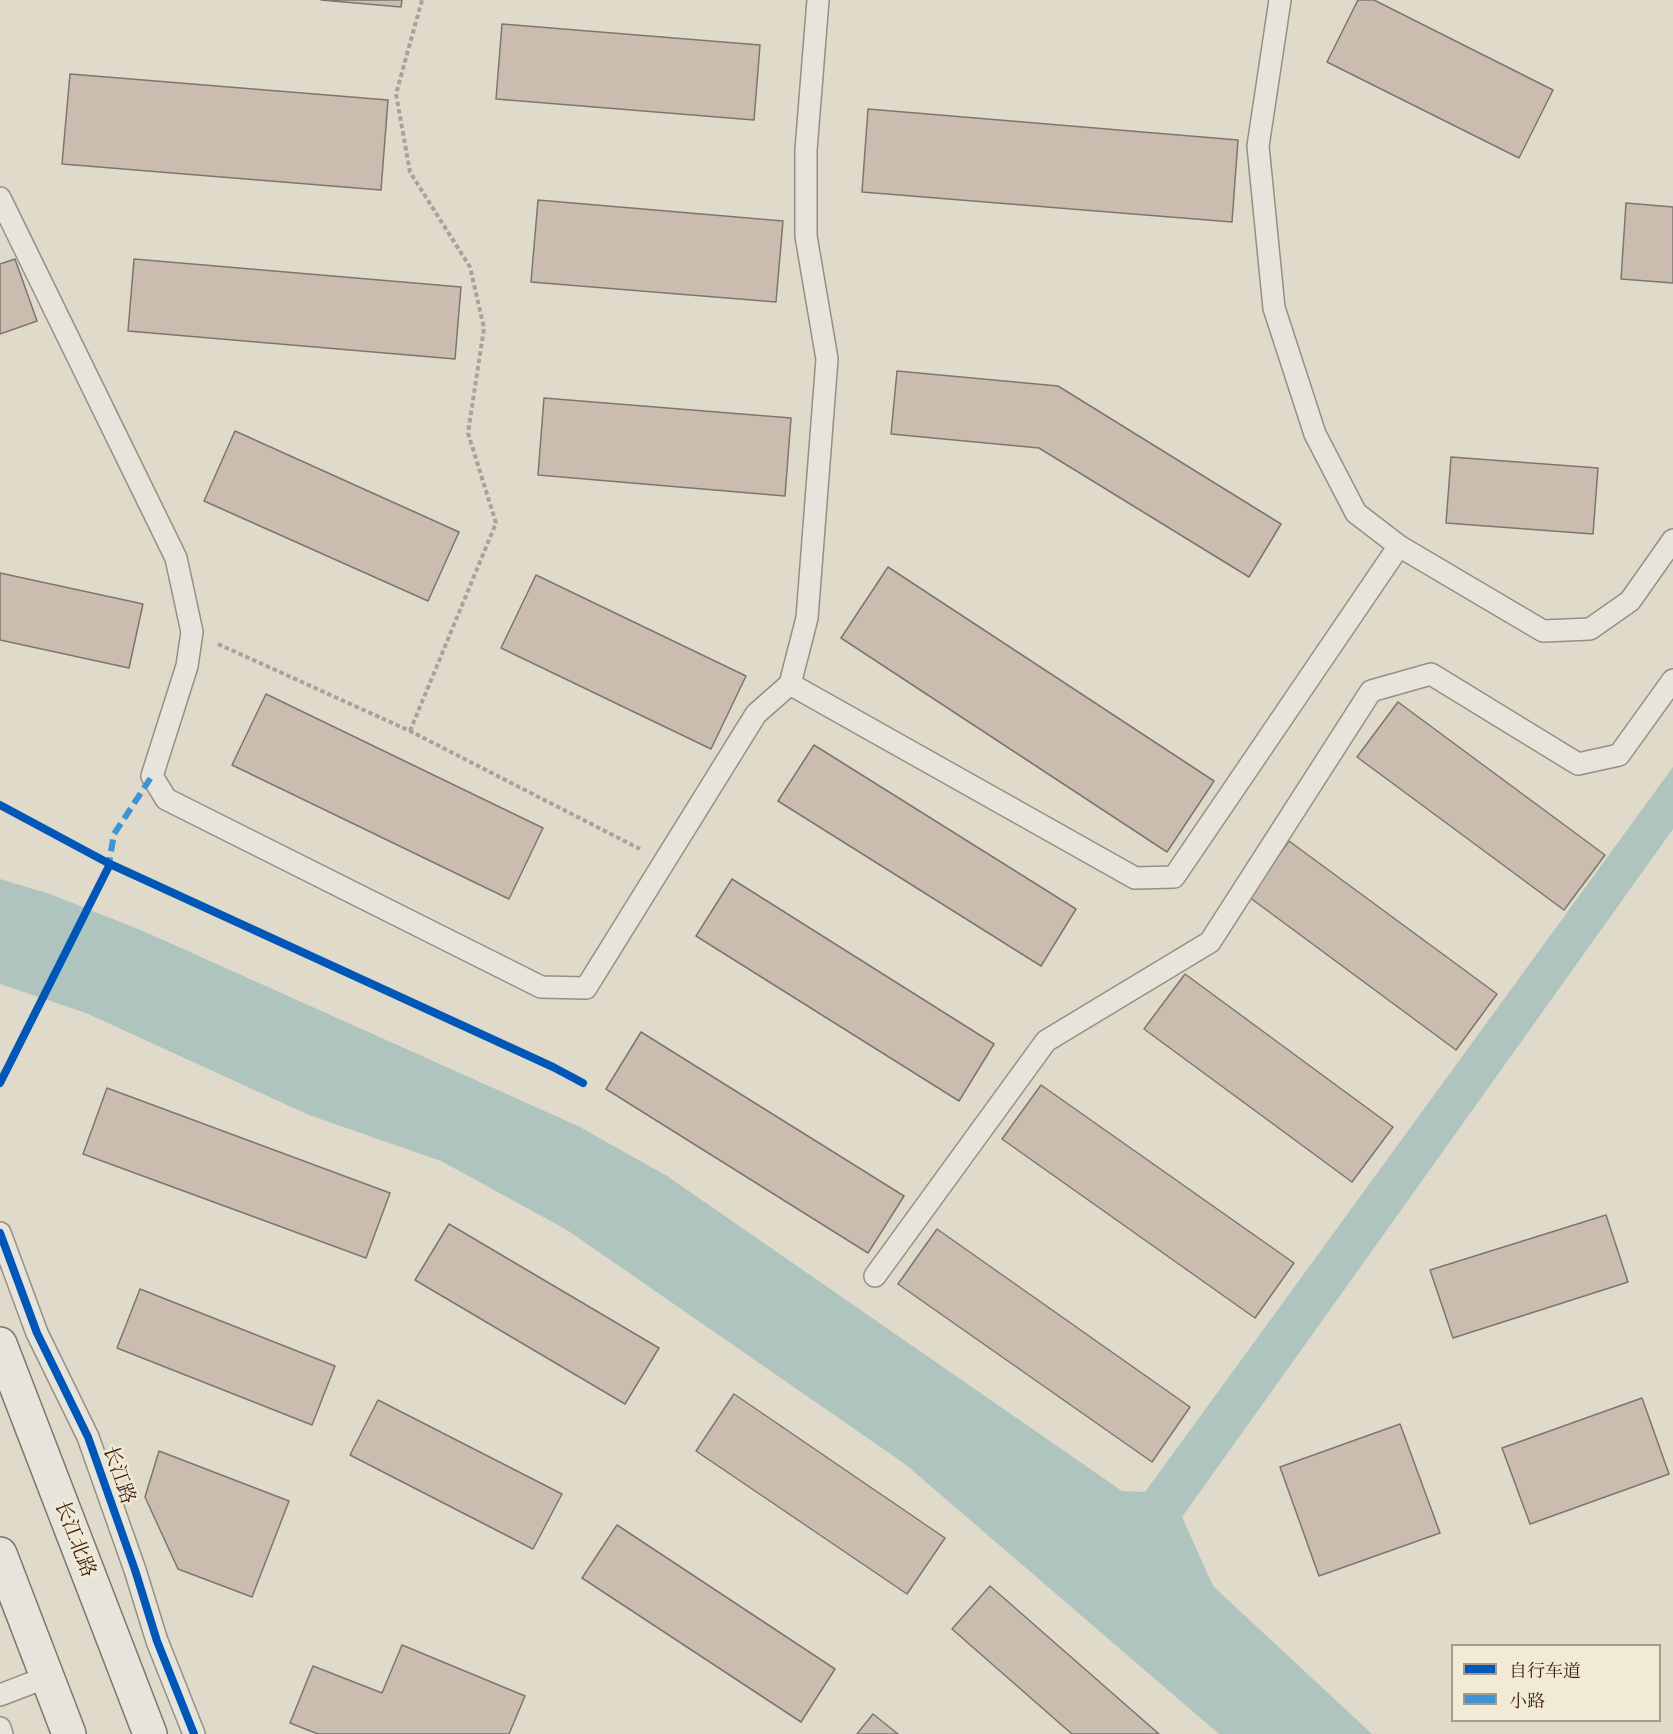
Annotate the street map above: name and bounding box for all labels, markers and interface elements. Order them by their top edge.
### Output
street label: 长江路 [98,1443,140,1507]
street label: 长江北路 [49,1497,101,1581]
legend [1451,1644,1661,1722]
text: 自行车道 [1509,1660,1581,1682]
text: 小路 [1509,1690,1545,1712]

